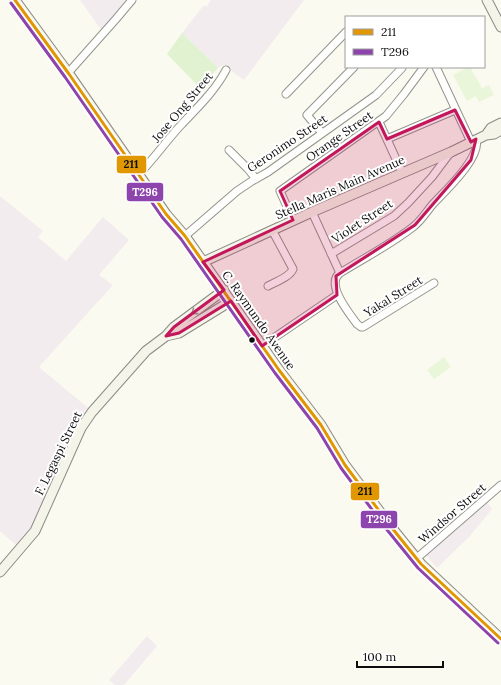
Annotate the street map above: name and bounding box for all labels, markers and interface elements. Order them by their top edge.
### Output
legend [345,16,485,68]
text: 211 [381,24,396,39]
text: T296 [381,44,409,59]
street label: Jose Ong Street [148,68,216,146]
street label: Orange Street [303,107,376,165]
street label: Geronimo Street [244,110,330,175]
street label: Stella Maris Main Avenue [273,151,407,222]
line badge: 211 [116,155,147,174]
text: 211 [124,157,139,171]
line badge: T296 [126,182,164,202]
text: T296 [132,185,158,199]
street label: Violet Street [328,196,396,247]
street label: C. Raymundo Avenue [219,267,299,373]
street label: Yakal Street [360,272,425,320]
one-way arrow [191,307,198,314]
unlabelled marker [247,335,257,345]
street label: F. Legaspi Street [31,408,85,497]
street label: Windsor Street [415,479,489,546]
line badge: 211 [350,482,380,501]
text: 211 [358,484,373,498]
line badge: T296 [360,510,398,529]
text: T296 [366,512,392,526]
scale bar [357,643,443,669]
text: 100 m [363,649,396,664]

